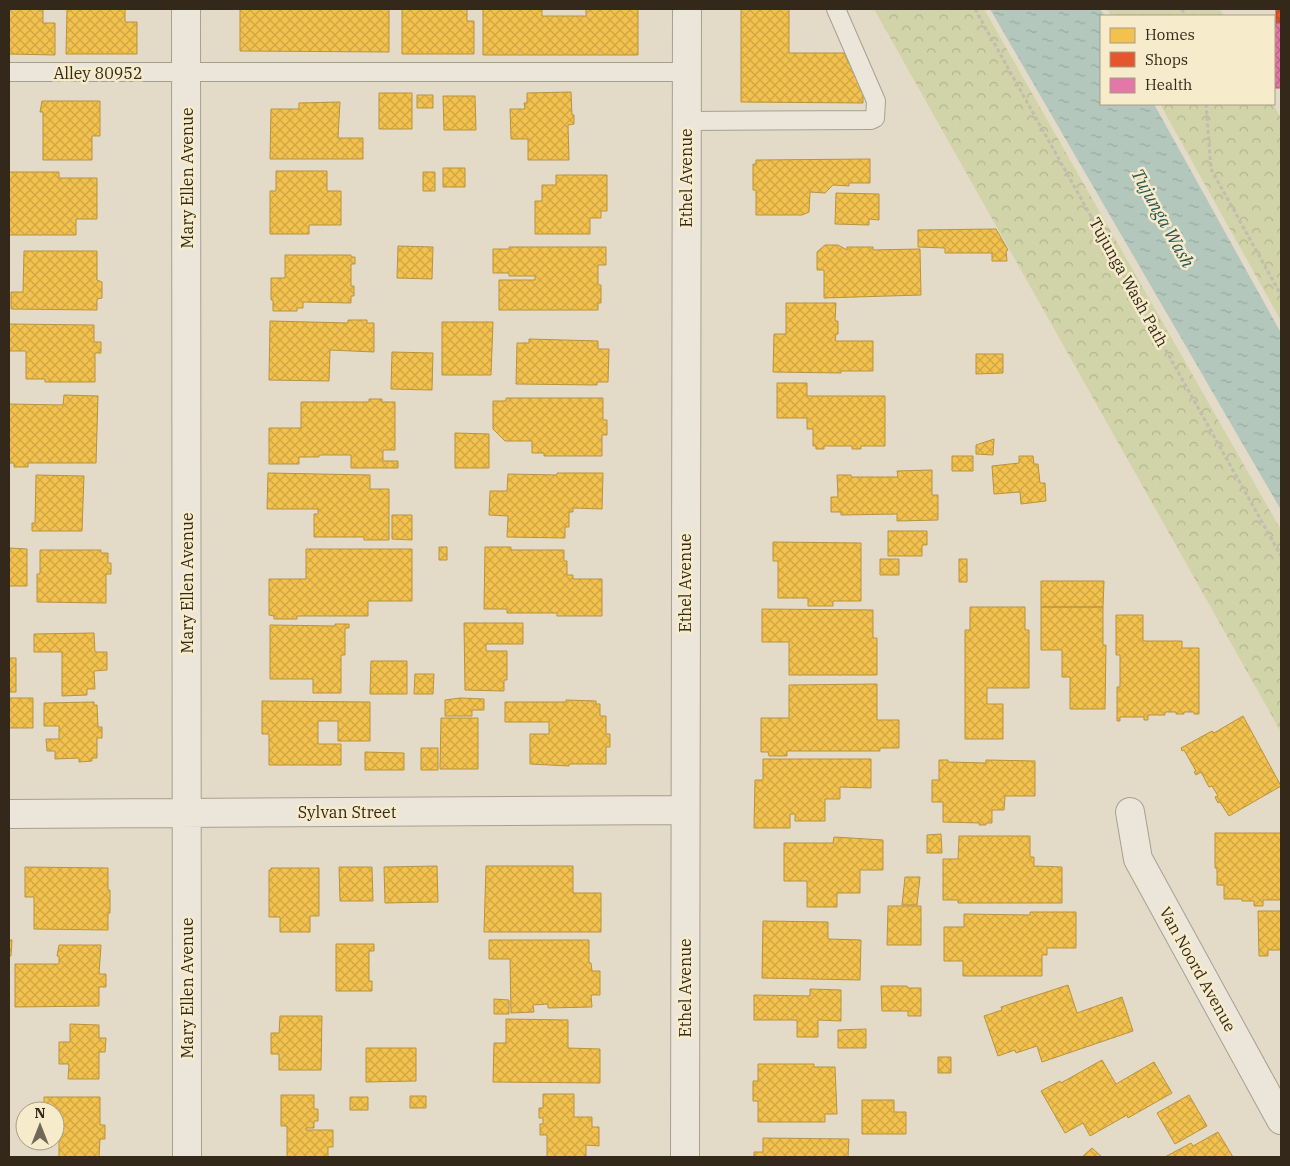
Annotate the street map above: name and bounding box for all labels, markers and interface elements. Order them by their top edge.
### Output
legend [1100,15,1275,105]
text: Homes [1145,25,1195,44]
text: Shops [1145,50,1188,69]
street label: Alley 80952 [53,63,143,83]
text: Health [1145,75,1192,94]
street label: Mary Ellen Avenue [177,107,197,249]
street label: Ethel Avenue [676,128,696,228]
water label: Tujunga Wash [1126,164,1200,272]
street label: Tujunga Wash Path [1085,214,1173,350]
street label: Mary Ellen Avenue [177,512,197,654]
street label: Ethel Avenue [675,533,695,633]
street label: Sylvan Street [298,802,397,822]
street label: Van Noord Avenue [1155,903,1241,1035]
street label: Mary Ellen Avenue [177,917,197,1059]
street label: Ethel Avenue [675,938,695,1038]
north arrow [15,1101,65,1151]
text: N [34,1104,46,1122]

